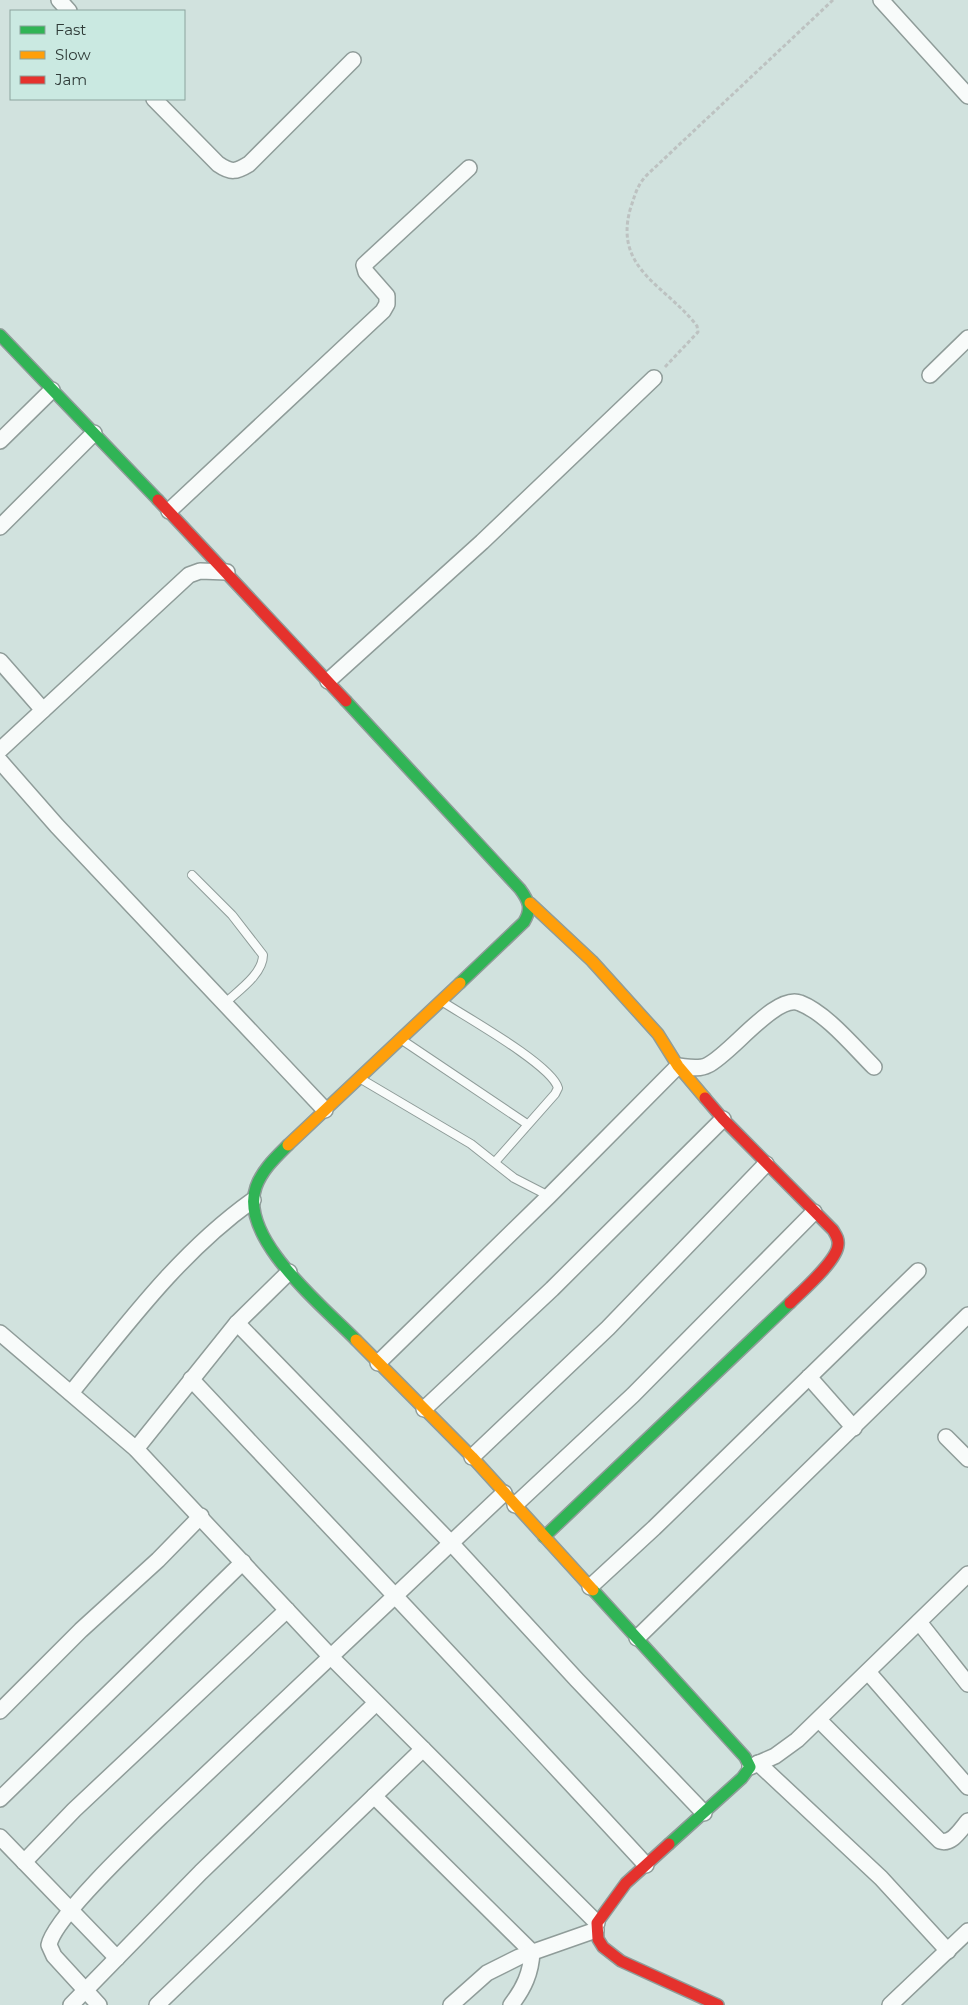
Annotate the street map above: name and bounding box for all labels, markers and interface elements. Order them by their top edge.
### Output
legend [10,10,185,100]
text: Fast [55,20,86,39]
text: Slow [55,45,91,64]
text: Jam [54,70,87,89]

